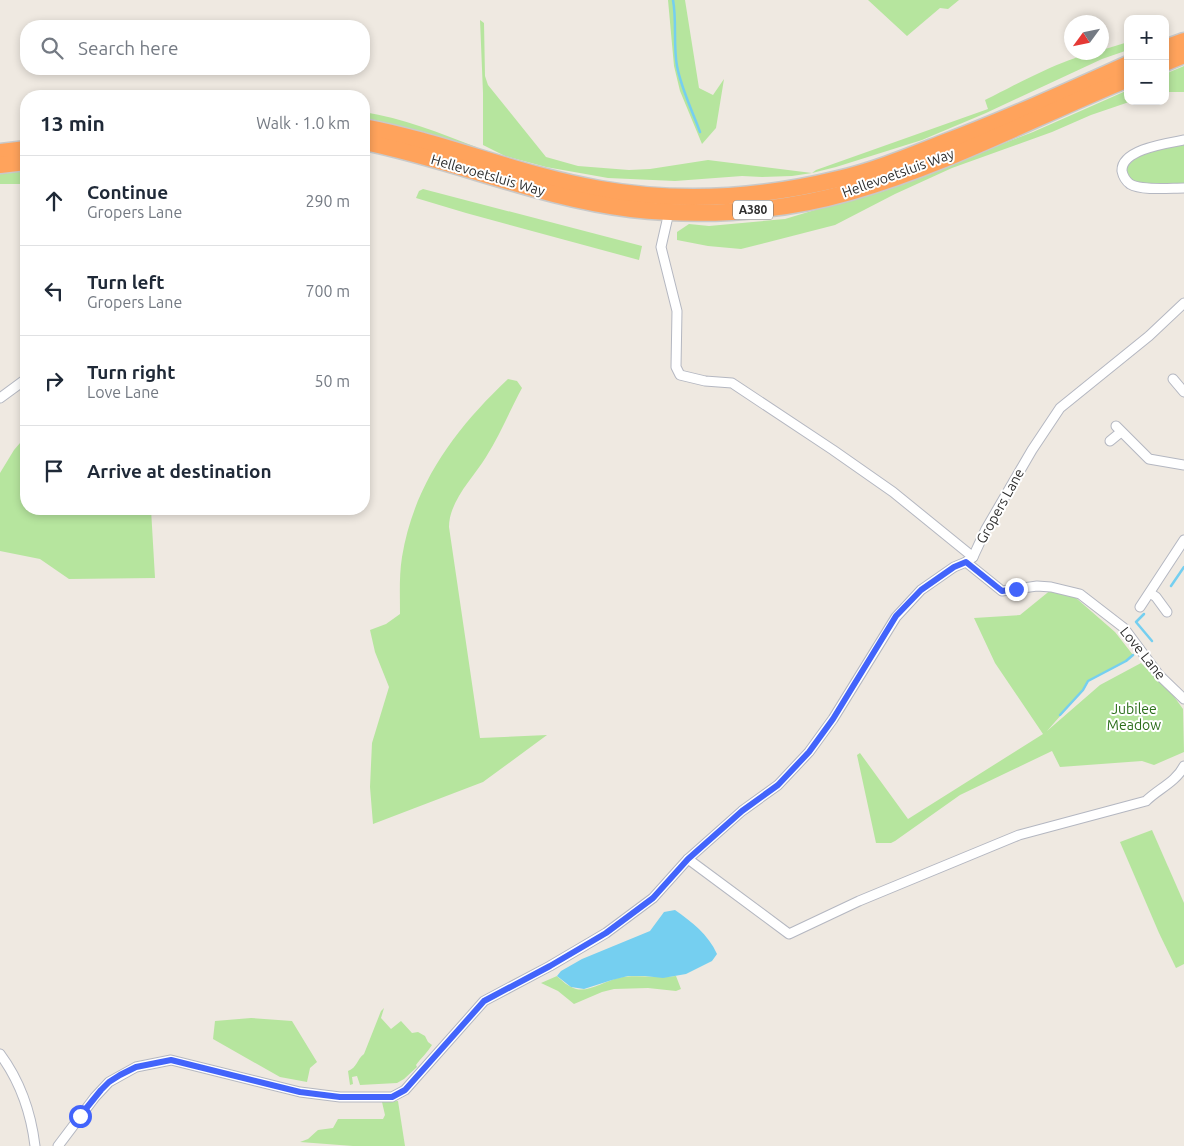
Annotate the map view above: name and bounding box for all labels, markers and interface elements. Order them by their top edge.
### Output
north arrow [1064,15,1109,60]
map controls [1124,15,1169,105]
button: + [1124,15,1169,60]
search box [20,20,370,75]
icon: search [38,34,66,62]
text: Search here [78,37,178,59]
button: − [1124,60,1169,105]
text: 13 min [40,111,105,135]
text: Walk · 1.0 km [256,114,350,132]
street label: Hellevoetsluis Way [840,145,956,201]
street label: Hellevoetsluis Way [429,151,547,199]
text: Continue [87,181,168,203]
icon: ahead [40,187,68,215]
text: 290 m [305,192,350,210]
road number: A380 [733,200,773,220]
text: Gropers Lane [87,203,182,221]
text: Turn left [87,271,165,293]
icon: left [40,277,68,305]
text: 700 m [305,282,350,300]
text: Gropers Lane [87,293,182,311]
text: Turn right [87,361,175,383]
icon: right [40,367,68,395]
text: 50 m [314,372,350,390]
text: Love Lane [87,383,159,401]
icon: arrive [40,457,68,485]
text: Arrive at destination [87,460,272,482]
street label: Gropers Lane [973,466,1027,546]
route end [1005,578,1028,601]
street label: Love Lane [1117,623,1169,683]
park label: Jubilee Meadow [1107,701,1161,733]
route start [69,1105,92,1128]

